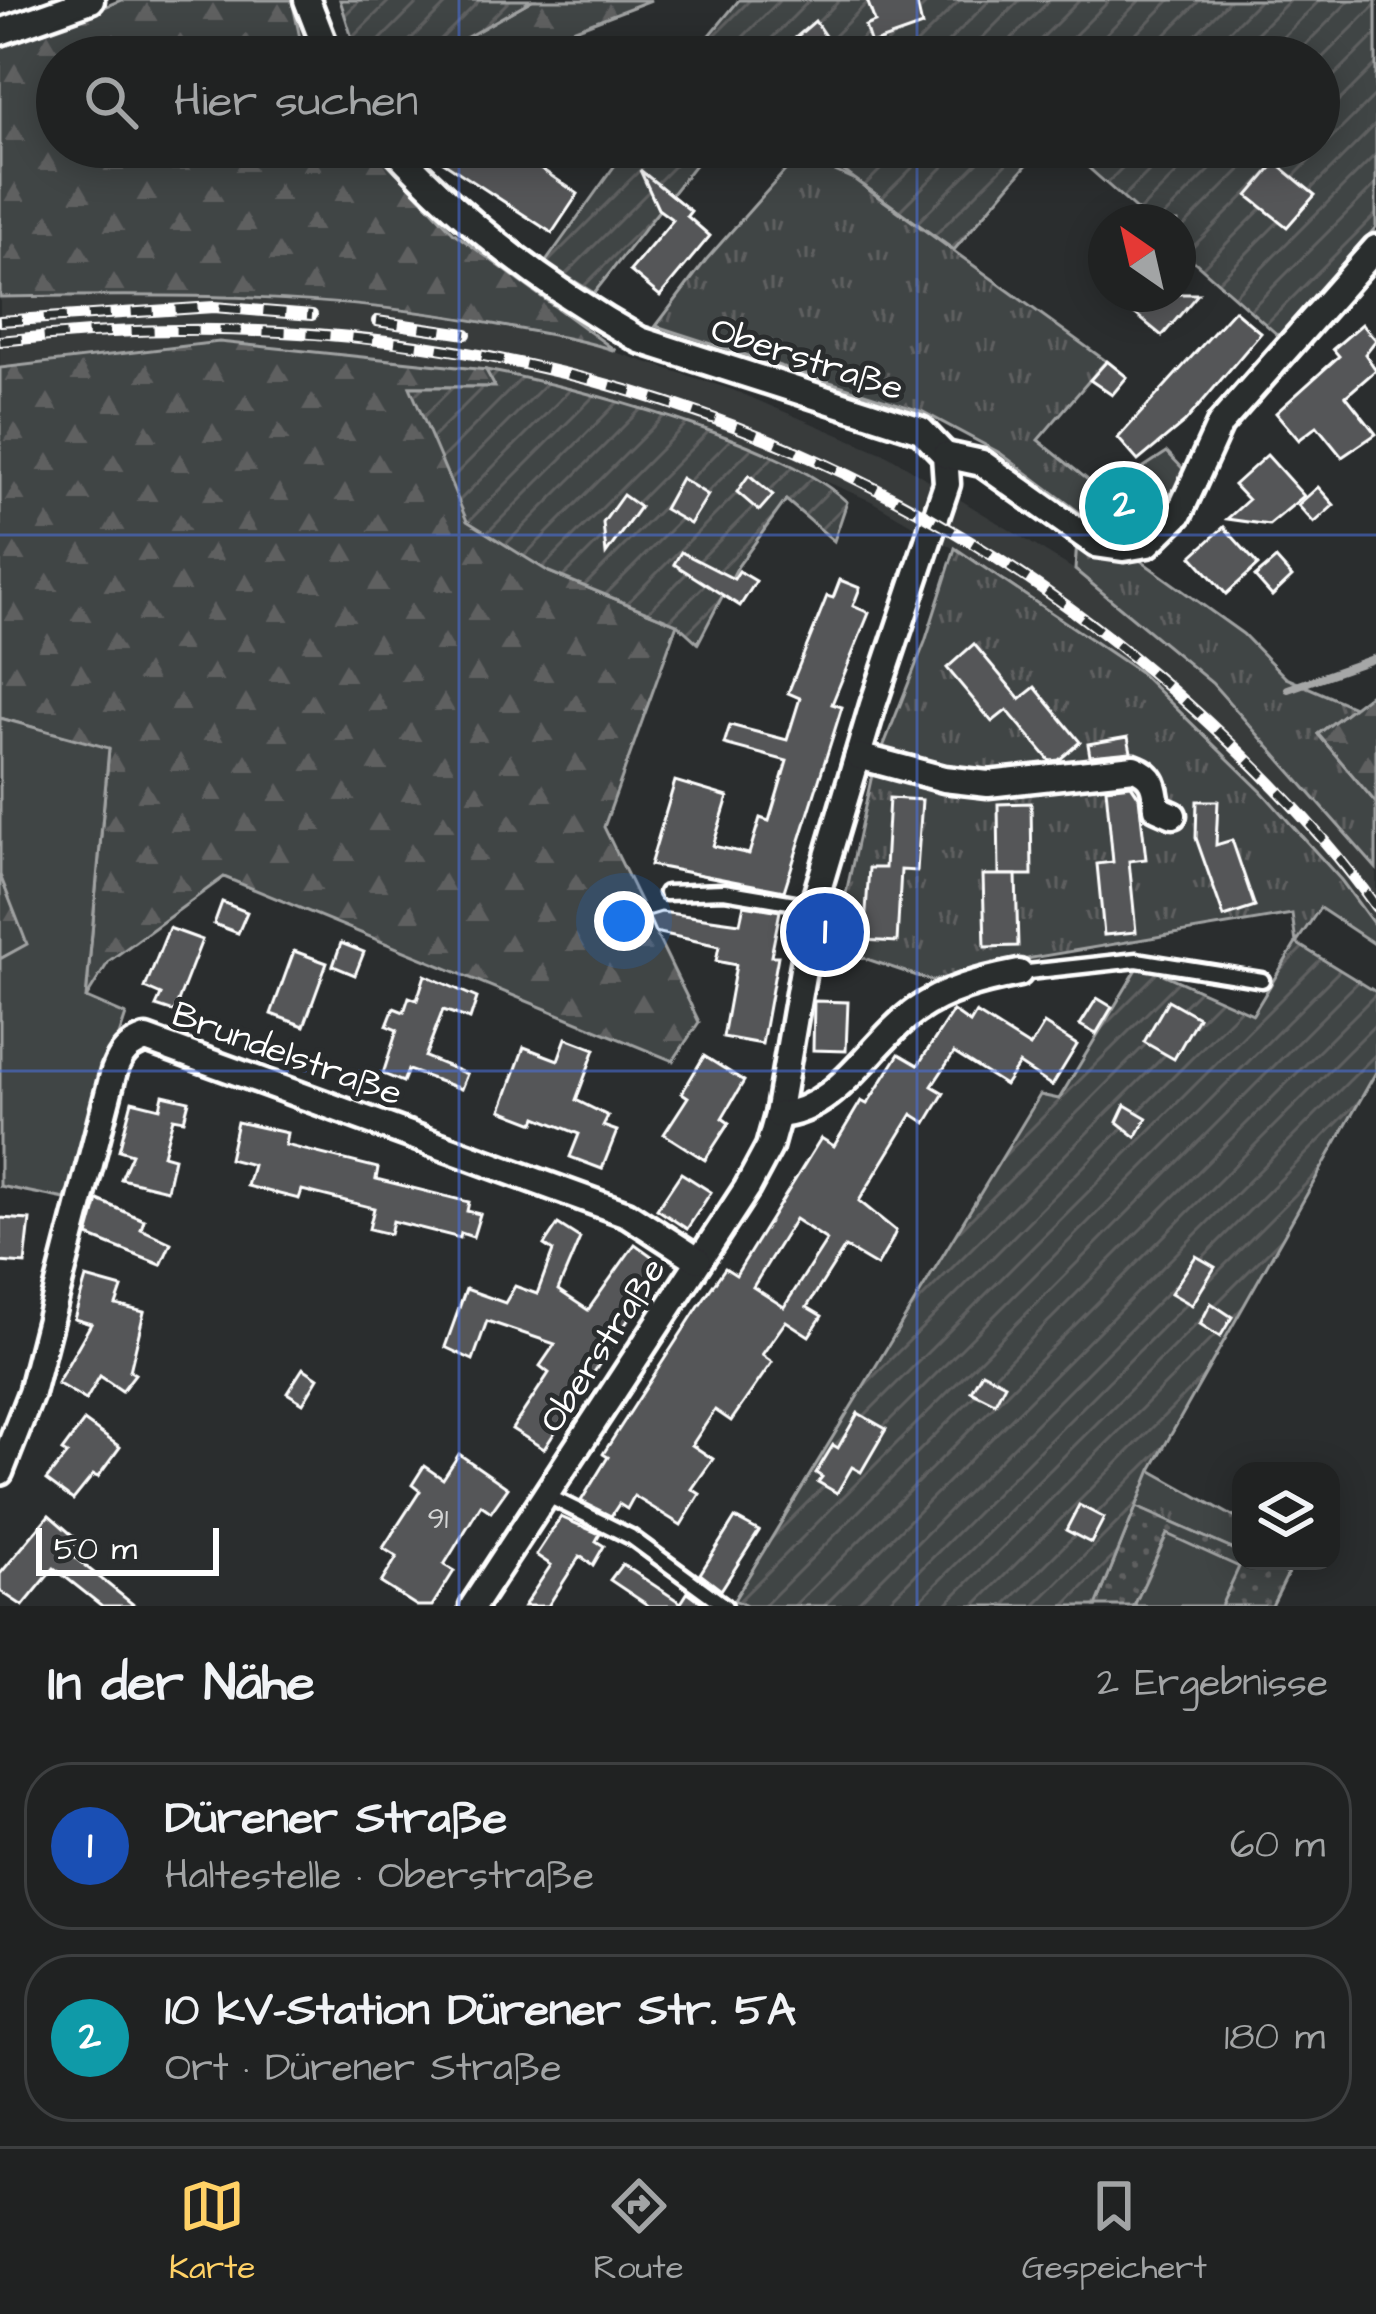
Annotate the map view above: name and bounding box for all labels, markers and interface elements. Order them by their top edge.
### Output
search box [36,36,1340,168]
icon: search [78,69,144,135]
text: Hier suchen [174,71,418,133]
north arrow [1088,204,1196,312]
street label: Oberstraße [704,304,910,414]
pin: 2 [1085,461,1163,551]
pin: 1 [786,887,864,977]
your location [594,891,654,951]
street label: Brundelstraße [165,989,409,1120]
street label: Oberstraße [527,1248,679,1443]
map controls [1232,1462,1340,1570]
button: layers [1232,1462,1340,1570]
house number: 91 [428,1498,449,1540]
scale bar [36,1522,219,1575]
text: 50 m [54,1526,137,1572]
text: In der Nähe [48,1649,315,1720]
text: 2 Ergebnisse [1097,1657,1328,1711]
text: Dürener Straße [165,1788,507,1850]
text: 1 [88,1819,93,1873]
text: 60 m [1230,1819,1325,1873]
text: Haltestelle · Oberstraße [165,1850,594,1904]
text: 10 kV-Station Dürener Str. 5A [165,1980,796,2042]
text: 2 [79,2011,101,2065]
text: 180 m [1224,2011,1325,2065]
text: Ort · Dürener Straße [165,2042,562,2096]
tab: Karte [169,2173,255,2291]
tab: Route [594,2173,684,2291]
tab: Gespeichert [1022,2173,1207,2291]

